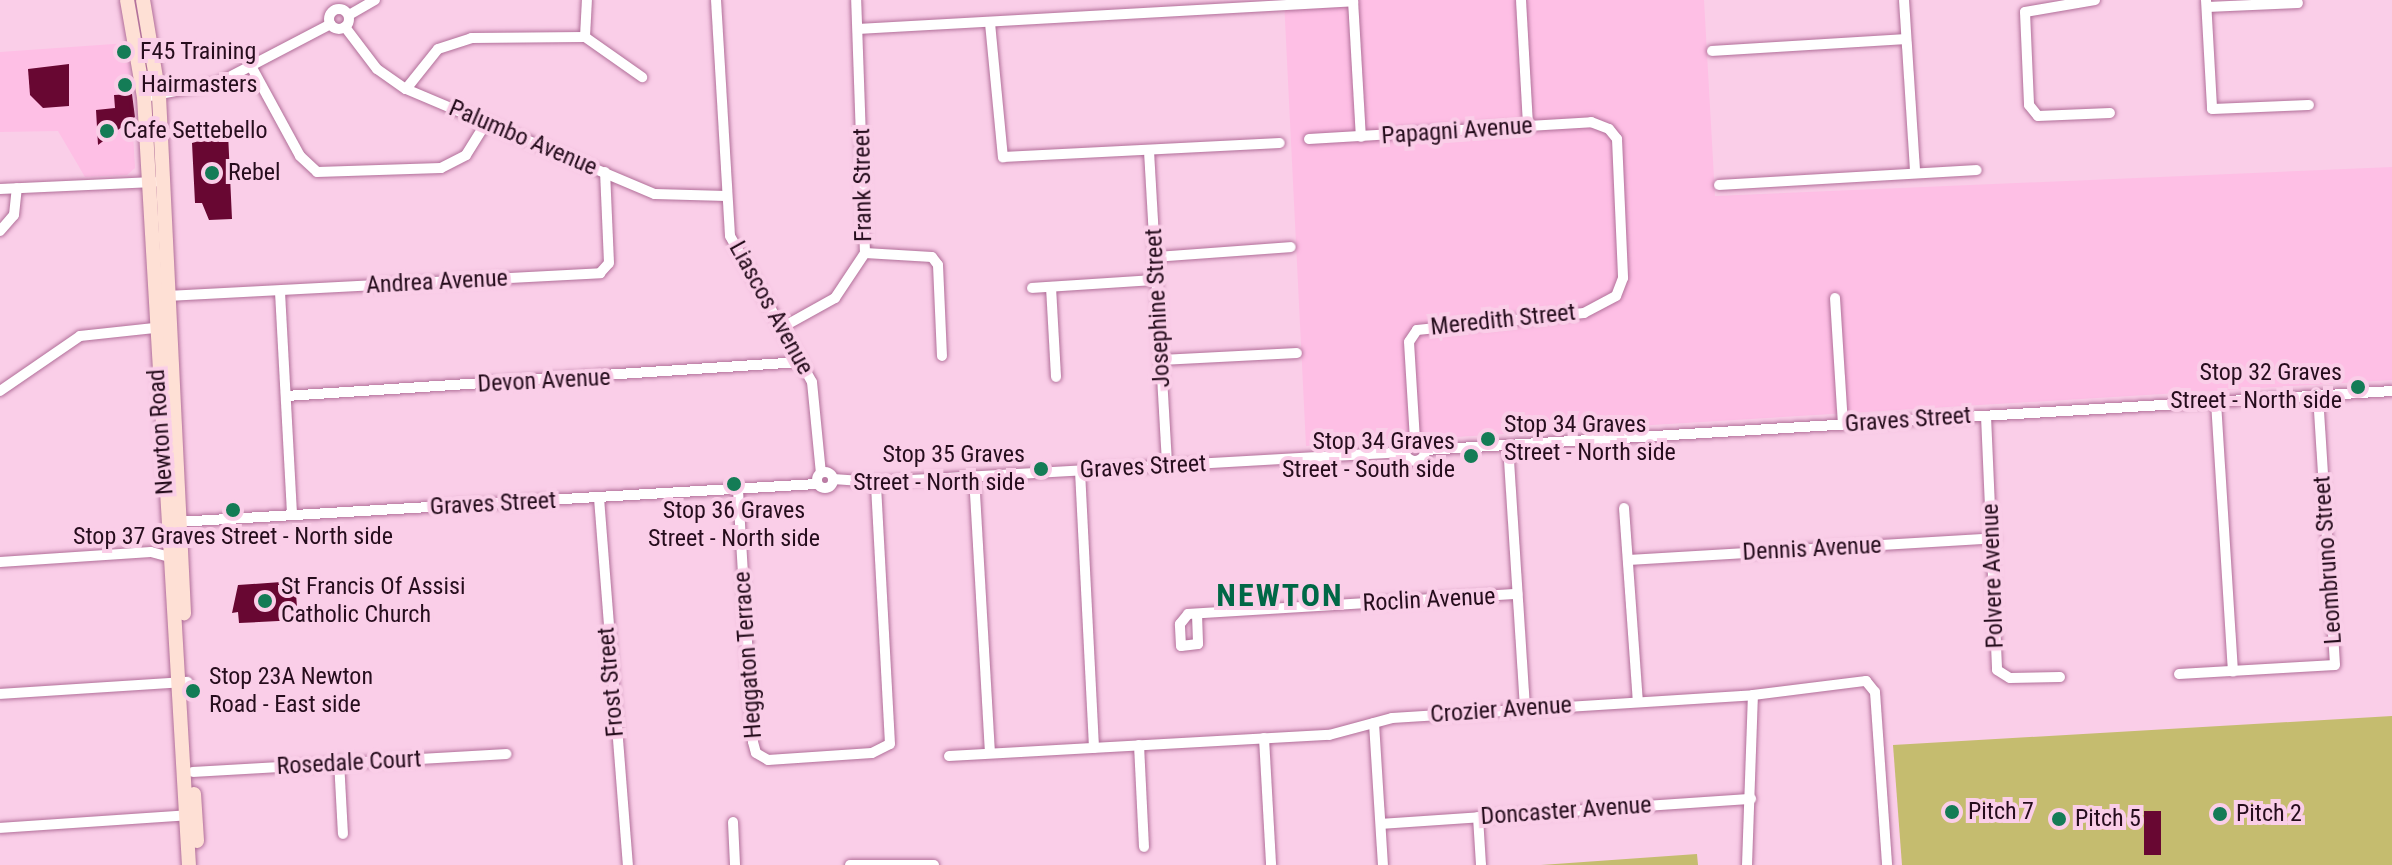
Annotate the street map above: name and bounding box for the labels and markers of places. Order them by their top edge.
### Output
place label: F45 Training [140,38,257,66]
marker: F45 Training [115,43,133,61]
place label: Hairmasters [141,71,257,99]
marker: Hairmasters [116,76,134,94]
place label: Cafe Settebello [123,117,267,145]
marker: Cafe Settebello [98,122,116,140]
place label: Rebel [228,159,281,187]
marker: Rebel [203,164,221,182]
place label: Stop 32 Graves Street - North side [2170,359,2342,415]
marker: Stop 32 Graves Street - North side [2349,378,2367,396]
place label: Stop 34 Graves Street - North side [1504,411,1676,467]
place label: Stop 34 Graves Street - South side [1282,428,1455,484]
marker: Stop 34 Graves Street - North side [1479,430,1497,448]
place label: Stop 35 Graves Street - North side [853,441,1025,497]
marker: Stop 34 Graves Street - South side [1462,447,1480,465]
marker: Stop 35 Graves Street - North side [1032,460,1050,478]
marker: Stop 36 Graves Street - North side [725,475,743,493]
place label: Stop 36 Graves Street - North side [648,497,820,553]
marker: Stop 37 Graves Street - North side [224,501,242,519]
place label: Stop 37 Graves Street - North side [73,523,393,551]
place label: St Francis Of Assisi Catholic Church [281,573,466,629]
marker: St Francis Of Assisi Catholic Church [256,592,274,610]
place label: Stop 23A Newton Road - East side [209,663,373,719]
marker: Stop 23A Newton Road - East side [184,682,202,700]
place label: Pitch 7 [1968,798,2034,826]
place label: Pitch 2 [2236,800,2302,828]
marker: Pitch 7 [1943,803,1961,821]
place label: Pitch 5 [2075,805,2141,833]
marker: Pitch 2 [2211,805,2229,823]
marker: Pitch 5 [2050,810,2068,828]

